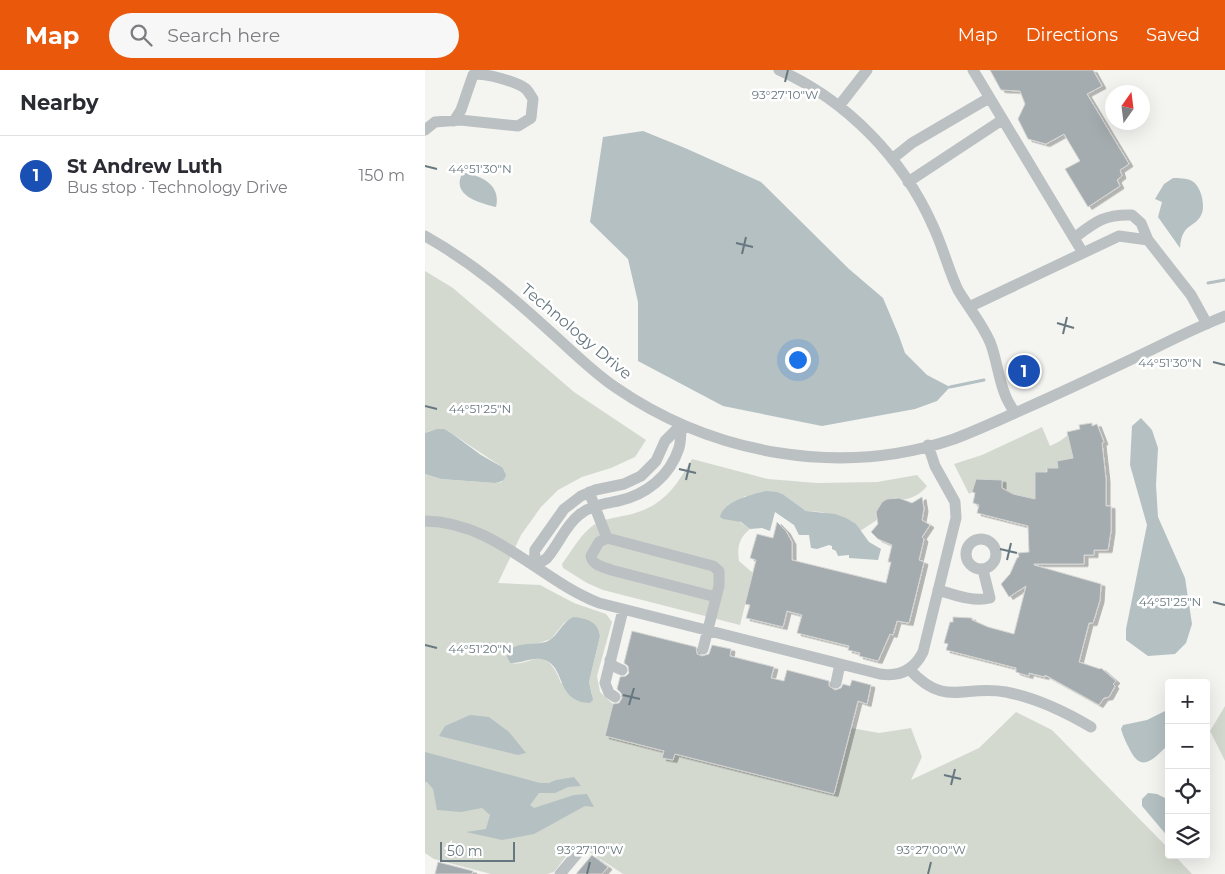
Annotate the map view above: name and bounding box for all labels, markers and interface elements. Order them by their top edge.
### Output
search box [109,13,459,58]
text: Map [25,21,79,50]
icon: search [127,21,155,49]
text: Search here [167,24,280,47]
text: Map [958,24,998,46]
text: Directions [1026,24,1118,46]
text: Saved [1146,24,1200,46]
north arrow [1105,85,1150,130]
text: 93°27'10"W [752,87,818,102]
text: Nearby [20,90,99,115]
text: St Andrew Luth [67,155,223,178]
text: 44°51'30"N [448,161,512,176]
text: 1 [33,166,39,185]
text: 150 m [358,166,405,185]
text: Bus stop · Technology Drive [67,178,288,197]
street label: Technology Drive [518,280,636,383]
your location [785,347,811,373]
pin: 1 [1008,352,1040,390]
text: 44°51'30"N [1138,355,1202,370]
text: 44°51'25"N [449,401,511,416]
text: 44°51'25"N [1139,594,1201,609]
text: 44°51'20"N [448,641,512,656]
map controls [1165,679,1210,859]
button: + [1165,679,1210,724]
button: − [1165,724,1210,769]
button: locate [1165,769,1210,814]
button: layers [1165,814,1210,859]
scale bar [440,839,515,862]
text: 50 m [447,842,483,860]
text: 93°27'10"W [557,842,623,857]
text: 93°27'00"W [896,842,966,857]

